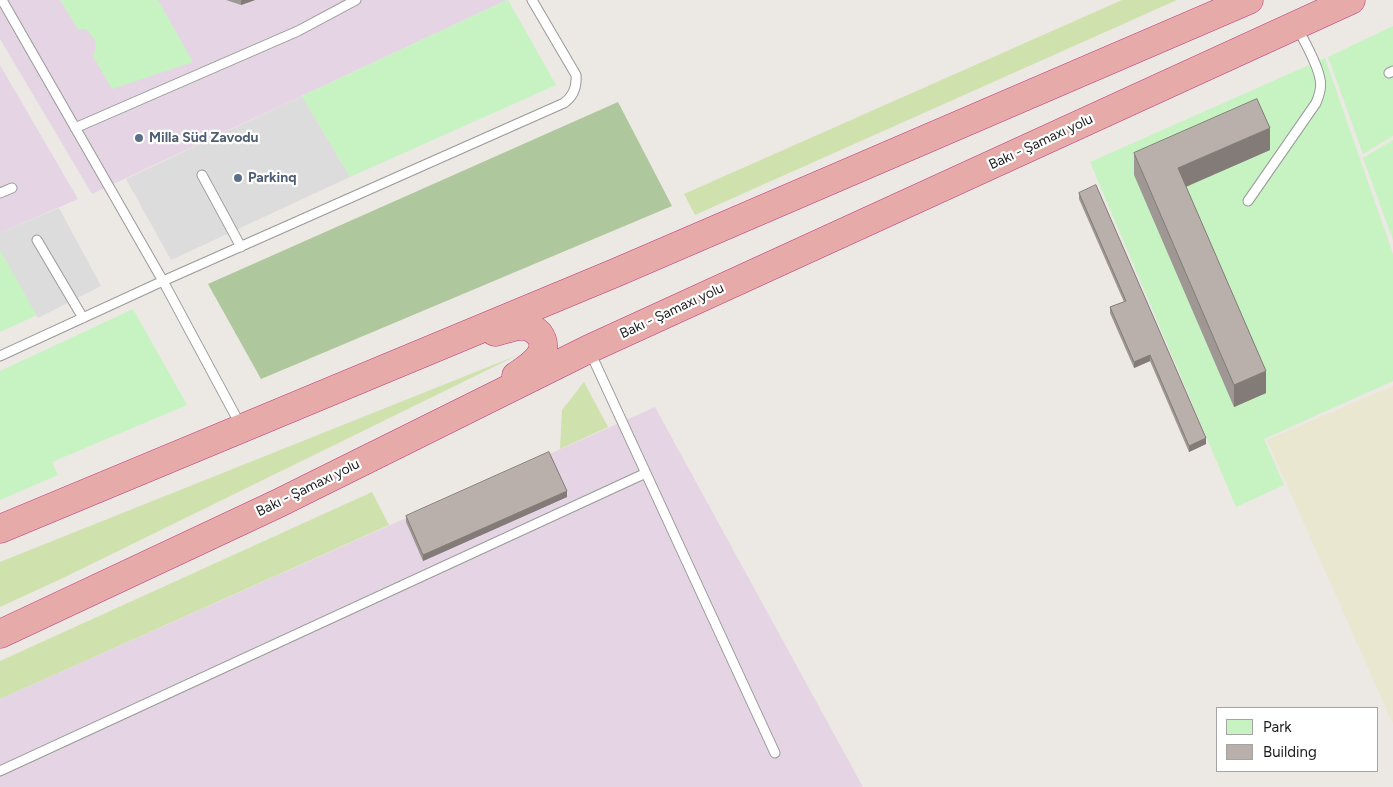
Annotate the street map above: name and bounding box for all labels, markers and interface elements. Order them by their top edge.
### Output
street label: Bakı - Şamaxı yolu [986,111,1096,173]
place label: Milla Süd Zavodu [149,130,259,146]
marker: Milla Süd Zavodu [133,132,145,144]
place label: Parkinq [248,170,297,186]
marker: Parkinq [232,172,244,184]
street label: Bakı - Şamaxı yolu [617,280,727,342]
street label: Bakı - Şamaxı yolu [254,456,362,520]
legend [1216,707,1378,772]
text: Park [1263,718,1292,736]
text: Building [1263,743,1317,761]

